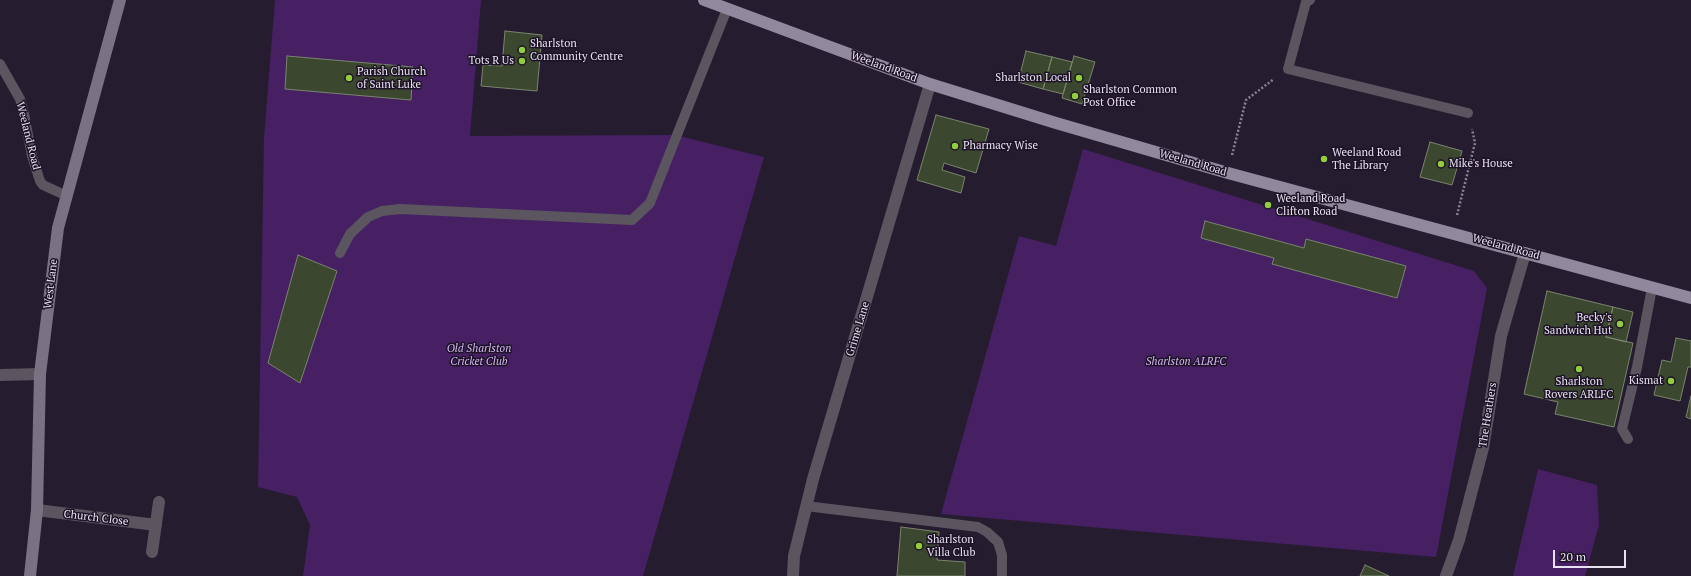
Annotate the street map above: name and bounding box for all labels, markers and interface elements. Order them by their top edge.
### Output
place label: Sharlston Community Centre [530,37,623,63]
marker: Sharlston Community Centre [517,45,527,55]
street label: Weeland Road [849,49,919,85]
place label: Tots R Us [469,54,514,68]
marker: Tots R Us [517,56,527,66]
place label: Parish Church of Saint Luke [357,65,426,91]
place label: Sharlston Local [995,71,1071,85]
marker: Parish Church of Saint Luke [344,73,354,83]
marker: Sharlston Local [1074,73,1084,83]
place label: Sharlston Common Post Office [1083,83,1177,109]
marker: Sharlston Common Post Office [1070,91,1080,101]
street label: Weeland Road [13,101,43,171]
place label: Pharmacy Wise [963,139,1038,153]
marker: Pharmacy Wise [950,141,960,151]
place label: Weeland Road The Library [1332,146,1401,172]
street label: Weeland Road [1158,147,1228,179]
marker: Weeland Road The Library [1319,154,1329,164]
place label: Mike's House [1449,157,1513,171]
marker: Mike's House [1436,159,1446,169]
place label: Weeland Road Clifton Road [1276,192,1345,218]
marker: Weeland Road Clifton Road [1263,200,1273,210]
street label: Weeland Road [1471,232,1541,262]
street label: West Lane [41,258,61,310]
street label: Grime Lane [843,300,873,358]
place label: Becky's Sandwich Hut [1544,311,1612,337]
marker: Becky's Sandwich Hut [1615,319,1625,329]
park label: Old Sharlston Cricket Club [447,342,511,368]
park label: Sharlston ALRFC [1146,355,1226,369]
marker: Sharlston Rovers ARLFC [1574,364,1584,374]
place label: Kismat [1629,374,1663,388]
place label: Sharlston Rovers ARLFC [1545,375,1613,401]
marker: Kismat [1666,376,1676,386]
street label: The Heathers [1476,382,1500,448]
street label: Church Close [63,507,129,529]
place label: Sharlston Villa Club [927,533,975,559]
marker: Sharlston Villa Club [914,541,924,551]
scale bar [1555,542,1628,568]
text: 20 m [1560,549,1586,564]

